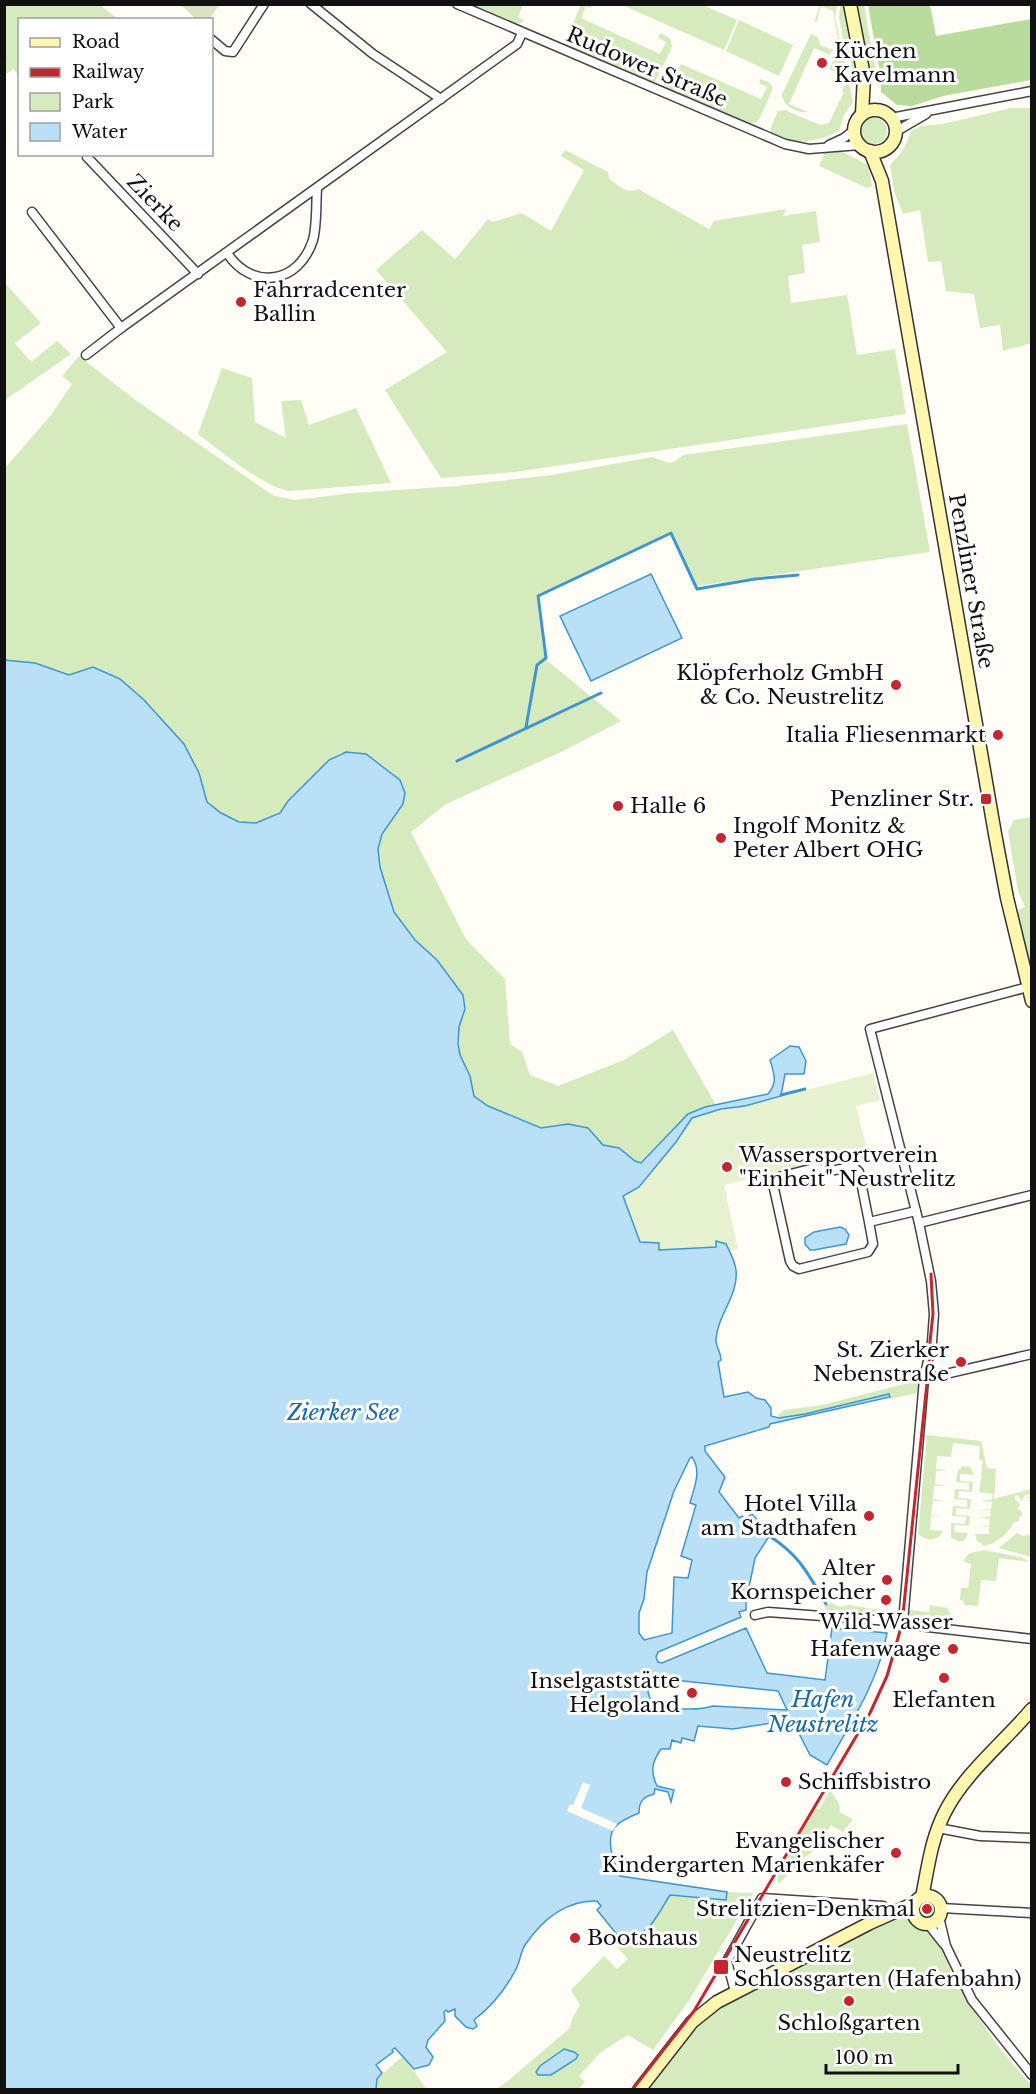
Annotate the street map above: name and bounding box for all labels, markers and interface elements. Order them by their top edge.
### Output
legend [18,18,213,156]
street label: Rudower Straße [562,21,732,113]
text: Road [72,31,120,53]
place label: Küchen Kavelmann [834,38,956,88]
marker: Küchen Kavelmann [815,56,829,70]
text: Railway [72,61,145,83]
text: Park [72,91,114,113]
text: Water [71,121,128,143]
street label: Zierke [121,169,189,237]
place label: Fahrradcenter Ballin [253,277,406,327]
marker: Fahrradcenter Ballin [234,295,248,309]
street label: Penzliner Straße [943,491,999,671]
place label: Klöpferholz GmbH & Co. Neustrelitz [676,660,884,710]
marker: Klöpferholz GmbH & Co. Neustrelitz [889,678,903,692]
place label: Italia Fliesenmarkt [785,722,986,748]
marker: Italia Fliesenmarkt [991,728,1005,742]
place label: Penzliner Str. [830,786,974,812]
marker: Penzliner Str. [979,792,993,806]
place label: Halle 6 [630,793,706,819]
marker: Halle 6 [611,799,625,813]
place label: Ingolf Monitz & Peter Albert OHG [733,813,923,863]
marker: Ingolf Monitz & Peter Albert OHG [714,831,728,845]
place label: Wassersportverein "Einheit" Neustrelitz [738,1142,956,1192]
marker: Wassersportverein "Einheit" Neustrelitz [720,1160,734,1174]
place label: St. Zierker Nebenstraße [813,1337,949,1387]
marker: St. Zierker Nebenstraße [954,1355,968,1369]
water label: Zierker See [286,1399,399,1426]
place label: Hotel Villa am Stadthafen [701,1491,857,1541]
marker: Hotel Villa am Stadthafen [862,1509,876,1523]
place label: Alter Kornspeicher [730,1555,875,1605]
marker: Alter Kornspeicher [880,1573,894,1587]
marker: Wild Wasser [879,1593,893,1607]
place label: Wild Wasser [818,1609,953,1635]
place label: Hafenwaage [810,1636,941,1662]
marker: Hafenwaage [946,1642,960,1656]
place label: Inselgaststätte Helgoland [530,1668,680,1718]
marker: Elefanten [937,1671,951,1685]
marker: Inselgaststätte Helgoland [685,1686,699,1700]
water label: Hafen Neustrelitz [767,1686,878,1738]
place label: Elefanten [892,1687,996,1713]
place label: Schiffsbistro [798,1769,931,1795]
marker: Schiffsbistro [779,1775,793,1789]
place label: Evangelischer Kindergarten Marienkäfer [602,1828,884,1878]
marker: Evangelischer Kindergarten Marienkäfer [889,1846,903,1860]
place label: Strelitzien-Denkmal [696,1896,915,1922]
marker: Strelitzien-Denkmal [920,1902,934,1916]
place label: Bootshaus [587,1925,698,1951]
marker: Bootshaus [568,1931,582,1945]
place label: Neustrelitz Schlossgarten (Hafenbahn) [734,1942,1021,1992]
marker: Neustrelitz Schlossgarten (Hafenbahn) [712,1958,730,1976]
marker: Schloßgarten [842,1994,856,2008]
place label: Schloßgarten [778,2010,920,2036]
scale bar [826,2037,958,2075]
text: 100 m [835,2047,893,2069]

